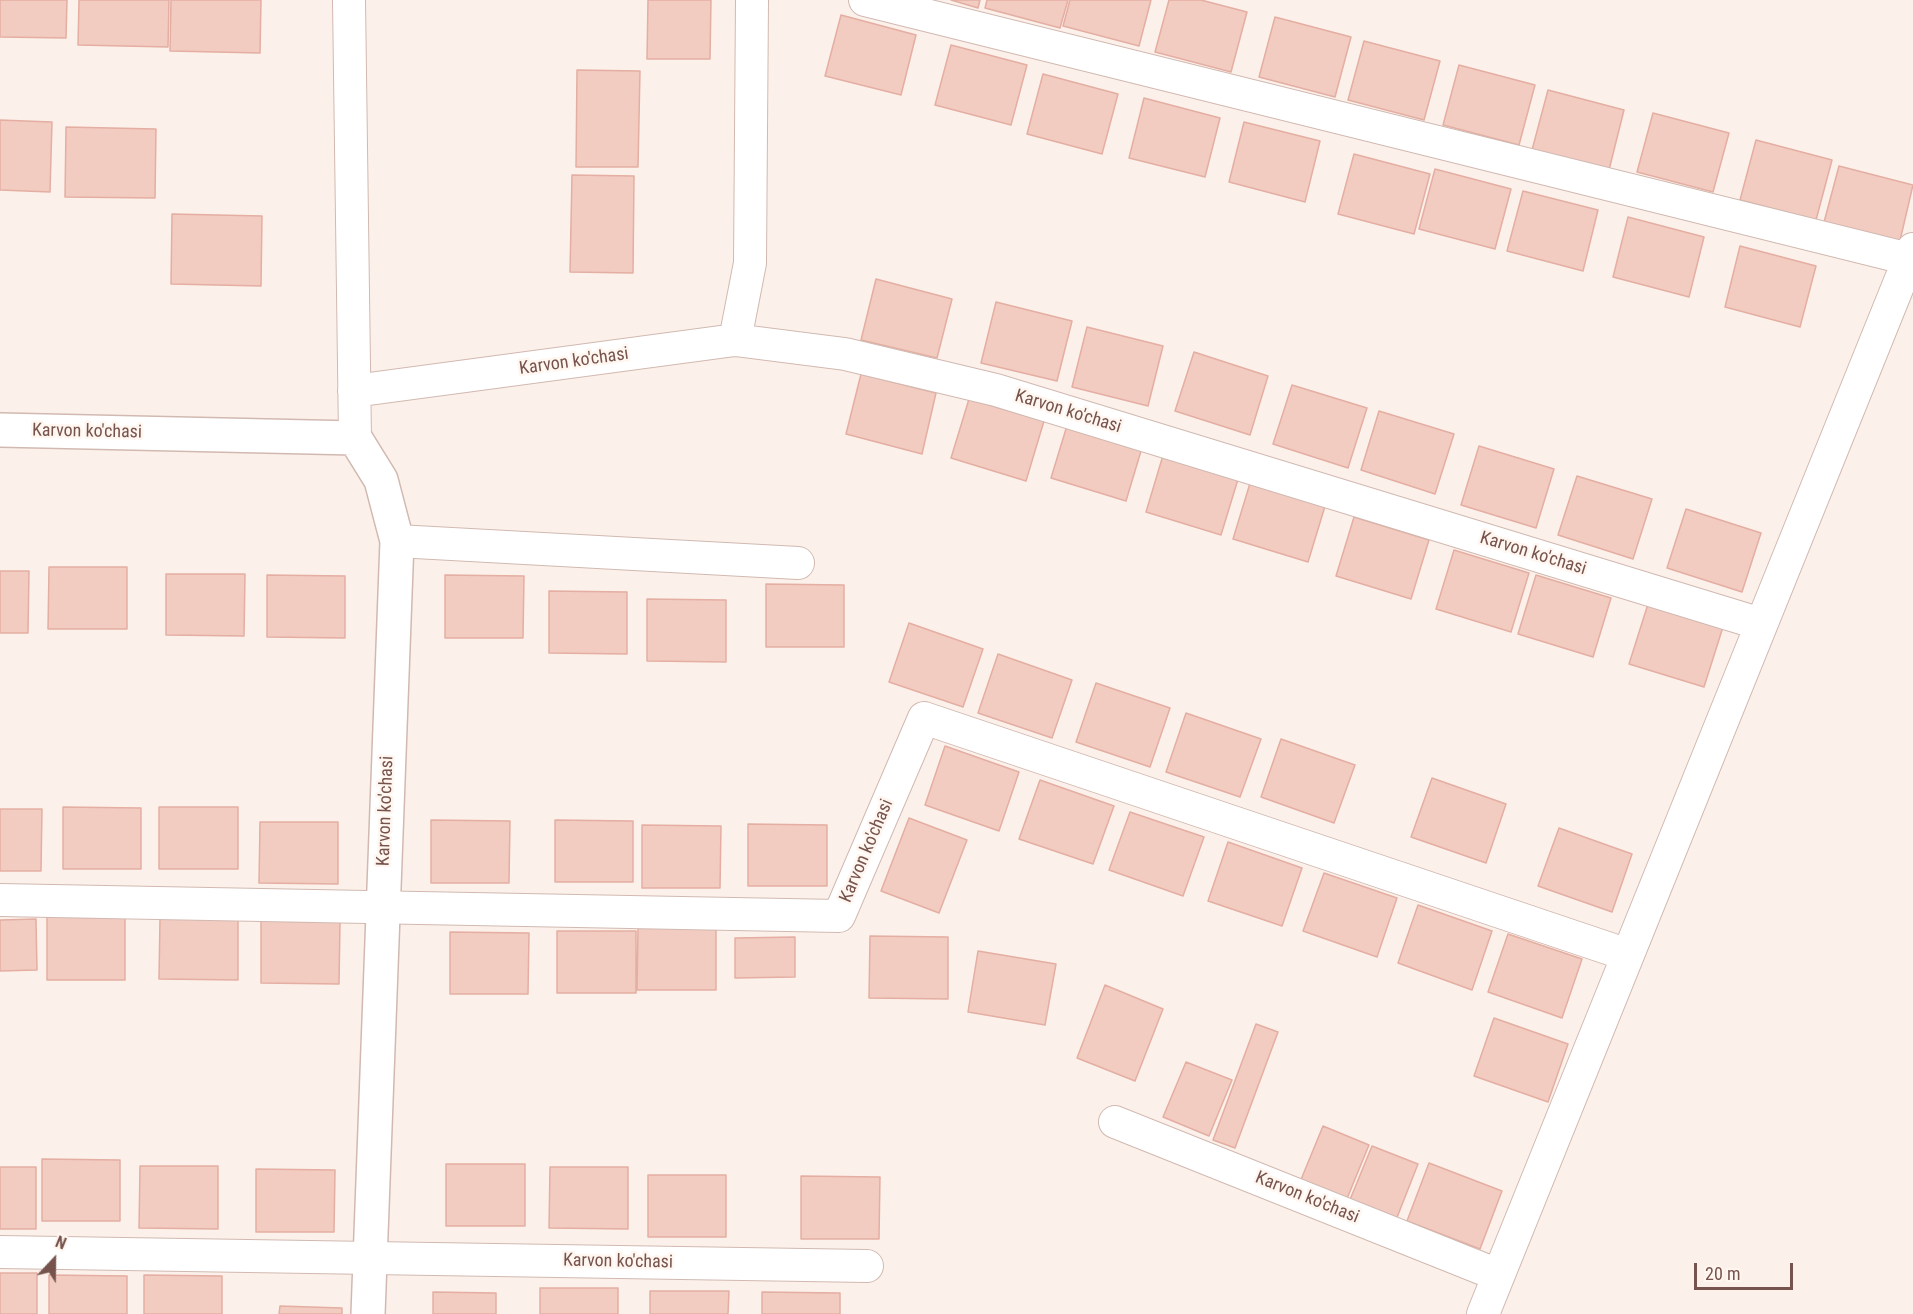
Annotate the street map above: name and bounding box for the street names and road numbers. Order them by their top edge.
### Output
street label: Karvon ko'chasi [518,344,630,380]
street label: Karvon ko'chasi [1012,386,1124,438]
street label: Karvon ko'chasi [32,420,142,444]
street label: Karvon ko'chasi [1477,528,1589,580]
street label: Karvon ko'chasi [373,756,399,866]
street label: Karvon ko'chasi [836,796,898,906]
street label: Karvon ko'chasi [1252,1167,1362,1229]
street label: Karvon ko'chasi [563,1250,673,1274]

